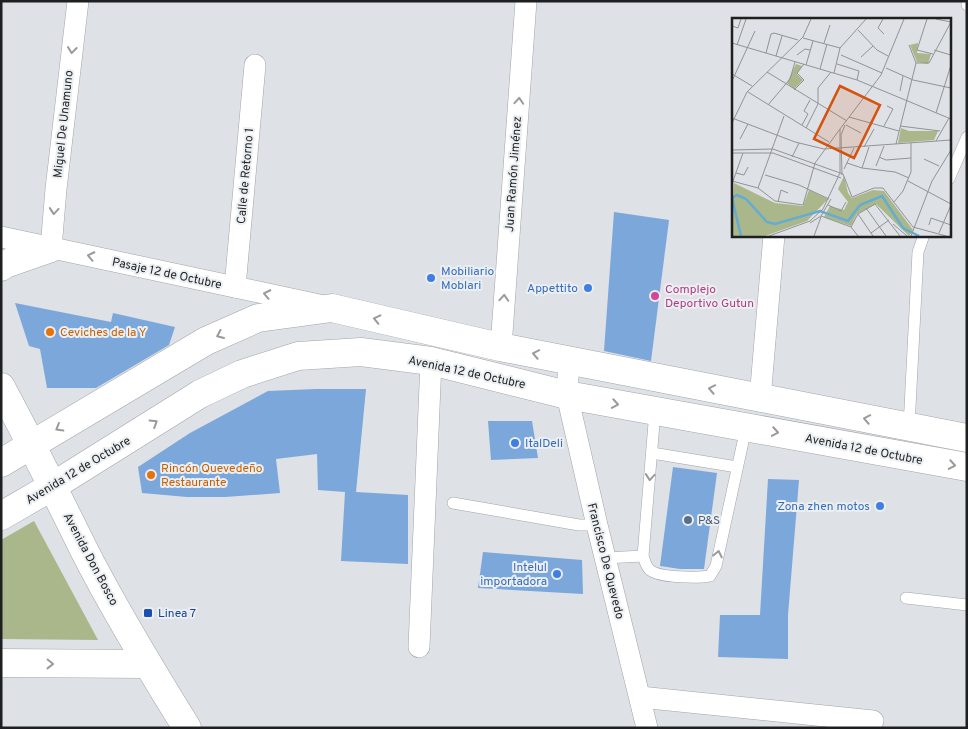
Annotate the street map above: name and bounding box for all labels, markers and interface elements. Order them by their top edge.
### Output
inset map [732,18,950,236]
one-way arrow [67,46,78,54]
street label: Miguel De Unamuno [50,69,78,179]
one-way arrow [513,97,524,105]
street label: Juan Ramón Jiménez [502,116,526,233]
street label: Calle de Retorno 1 [234,127,258,225]
one-way arrow [49,207,60,215]
one-way arrow [87,251,96,262]
street label: Pasaje 12 de Octubre [110,255,223,293]
place label: Mobiliario Moblari [441,264,494,294]
marker: Mobiliario Moblari [425,272,437,284]
place label: Appettito [527,281,578,297]
marker: Appettito [582,282,594,294]
place label: Complejo Deportivo Gutun [665,282,754,312]
one-way arrow [263,289,272,300]
marker: Complejo Deportivo Gutun [649,290,661,302]
one-way arrow [499,294,510,302]
one-way arrow [373,314,382,325]
place label: Ceviches de la Y [60,325,147,341]
marker: Ceviches de la Y [44,326,56,338]
one-way arrow [216,329,225,340]
one-way arrow [532,349,540,360]
street label: Avenida 12 de Octubre [407,353,527,393]
one-way arrow [708,385,717,395]
one-way arrow [611,398,619,408]
one-way arrow [863,415,872,425]
one-way arrow [148,420,157,429]
one-way arrow [55,421,64,431]
one-way arrow [771,427,779,437]
street label: Avenida 12 de Octubre [804,431,924,469]
street label: Avenida 12 de Octubre [23,433,134,509]
place label: ItalDeli [525,436,563,452]
marker: ItalDeli [509,437,521,449]
one-way arrow [948,459,956,469]
place label: Rincón Quevedeño Restaurante [161,461,263,491]
marker: Rincón Quevedeño Restaurante [145,469,157,481]
one-way arrow [645,473,656,481]
place label: Zona zhen motos [777,499,870,515]
marker: Zona zhen motos [874,500,886,512]
street label: Francisco De Quevedo [583,502,627,621]
street label: Avenida Don Bosco [59,510,122,609]
place label: P&S [698,513,720,529]
marker: P&S [682,514,694,526]
one-way arrow [712,550,723,559]
place label: Intelul importadora [480,560,547,590]
marker: Intelul importadora [551,568,563,580]
place label: Linea 7 [158,606,196,622]
marker: Linea 7 [142,607,154,619]
one-way arrow [46,659,54,669]

